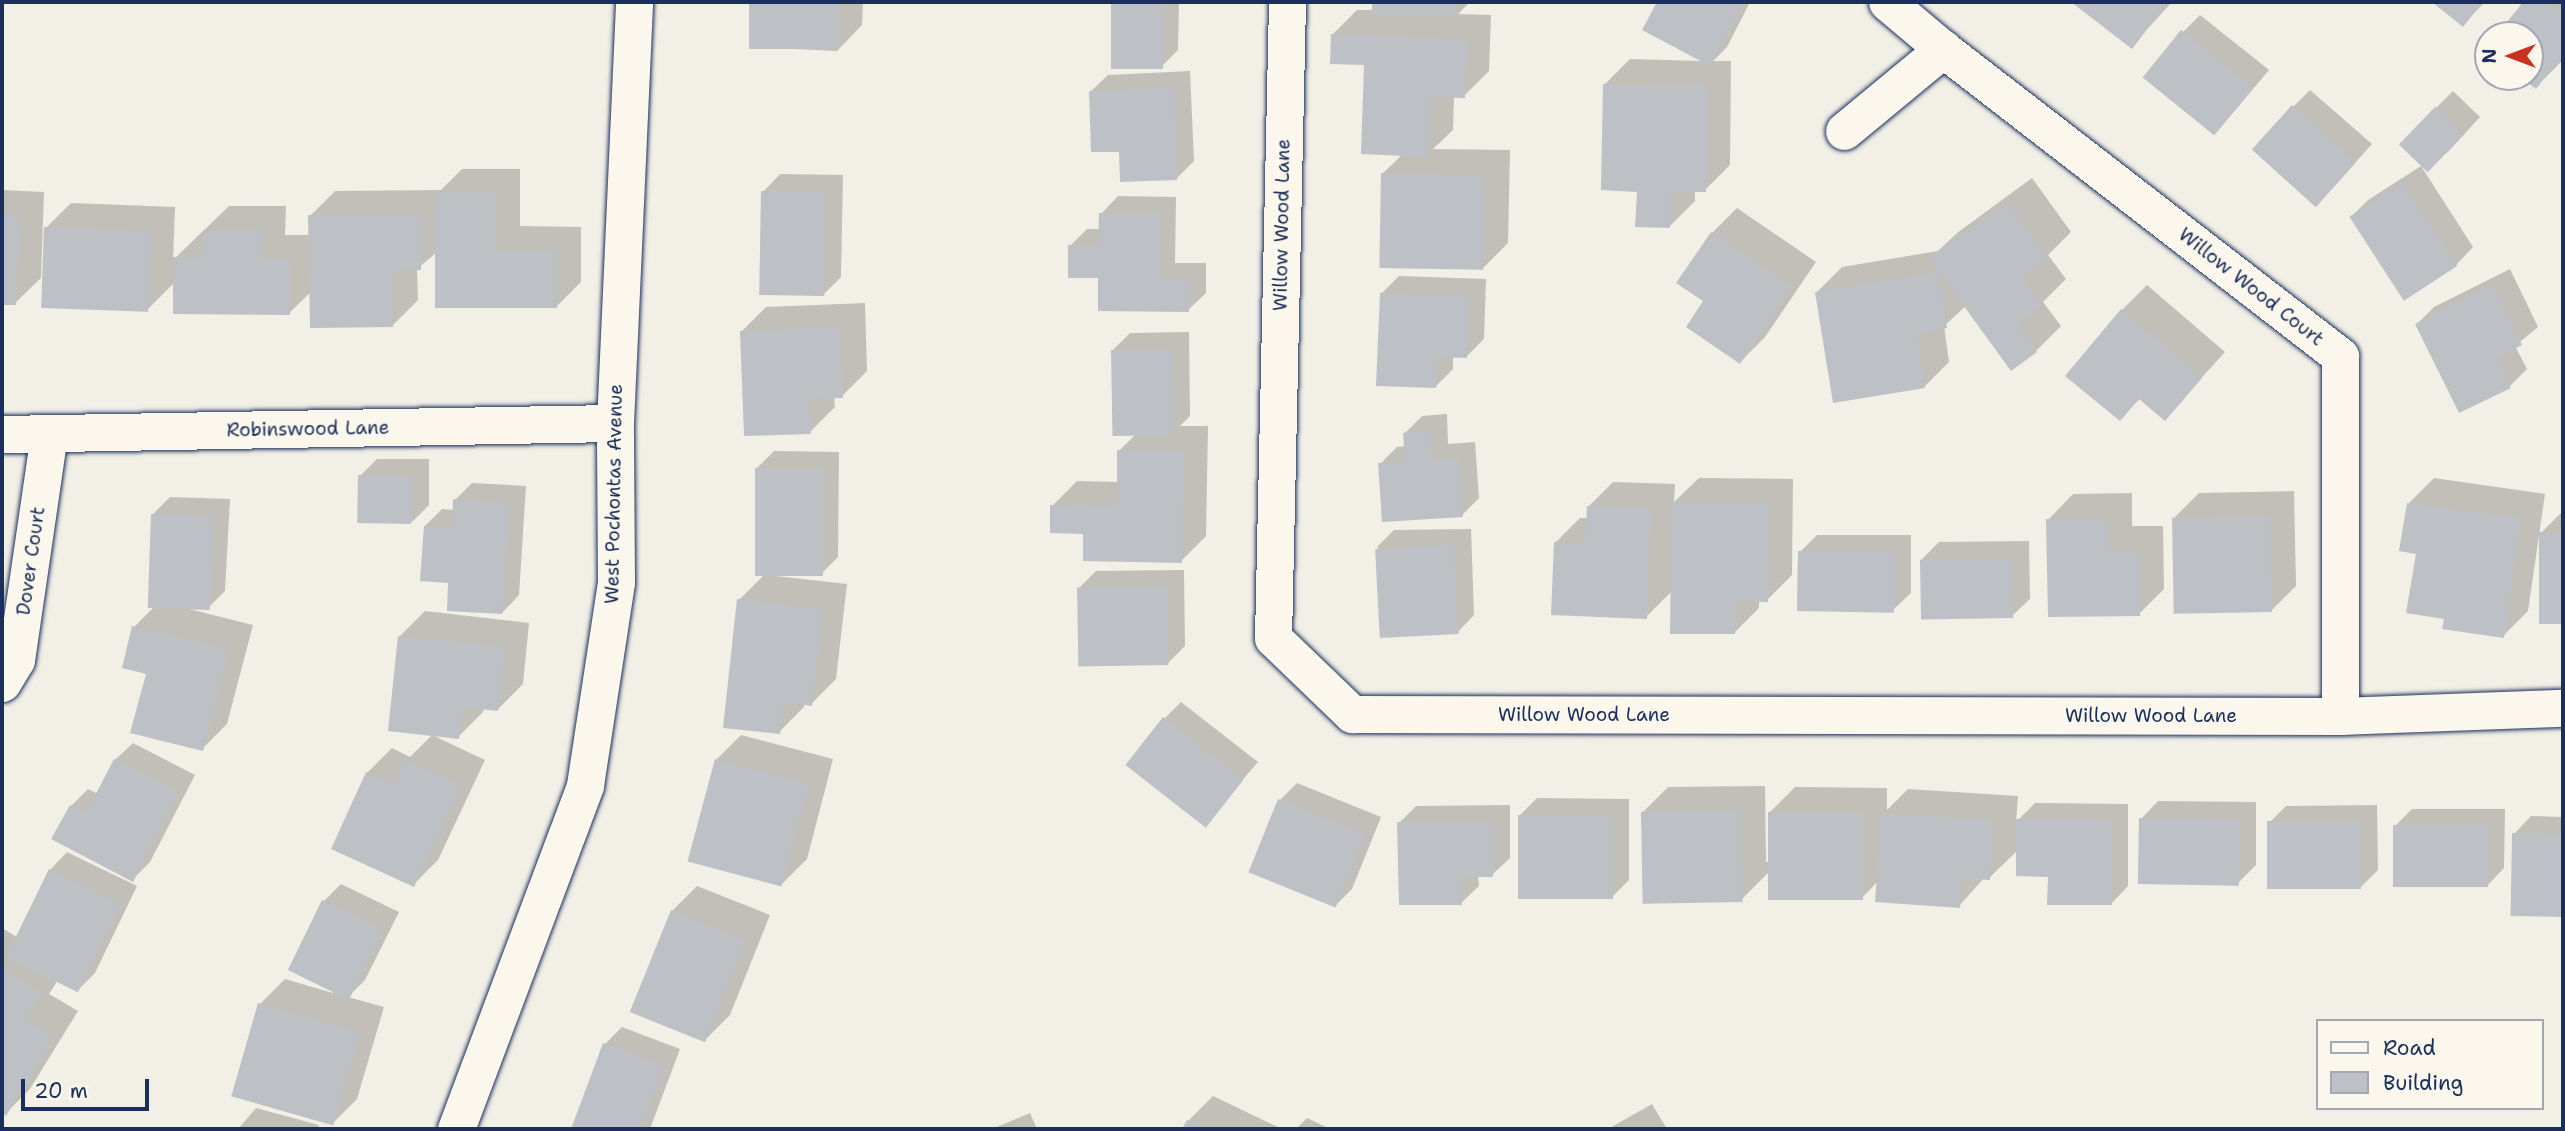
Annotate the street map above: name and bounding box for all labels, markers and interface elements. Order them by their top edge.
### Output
north arrow [2474,21,2544,91]
text: N [2477,48,2502,64]
street label: Willow Wood Lane [1269,139,1295,311]
street label: Willow Wood Court [2174,223,2328,351]
street label: West Pochontas Avenue [601,384,627,604]
street label: Robinswood Lane [226,416,390,442]
street label: Dover Court [12,505,50,617]
street label: Willow Wood Lane [1498,704,1670,726]
street label: Willow Wood Lane [2065,705,2237,727]
legend [2316,1019,2544,1110]
text: Road [2383,1034,2436,1062]
scale bar [24,1064,152,1108]
text: Building [2383,1069,2463,1097]
text: 20 m [34,1077,88,1105]

